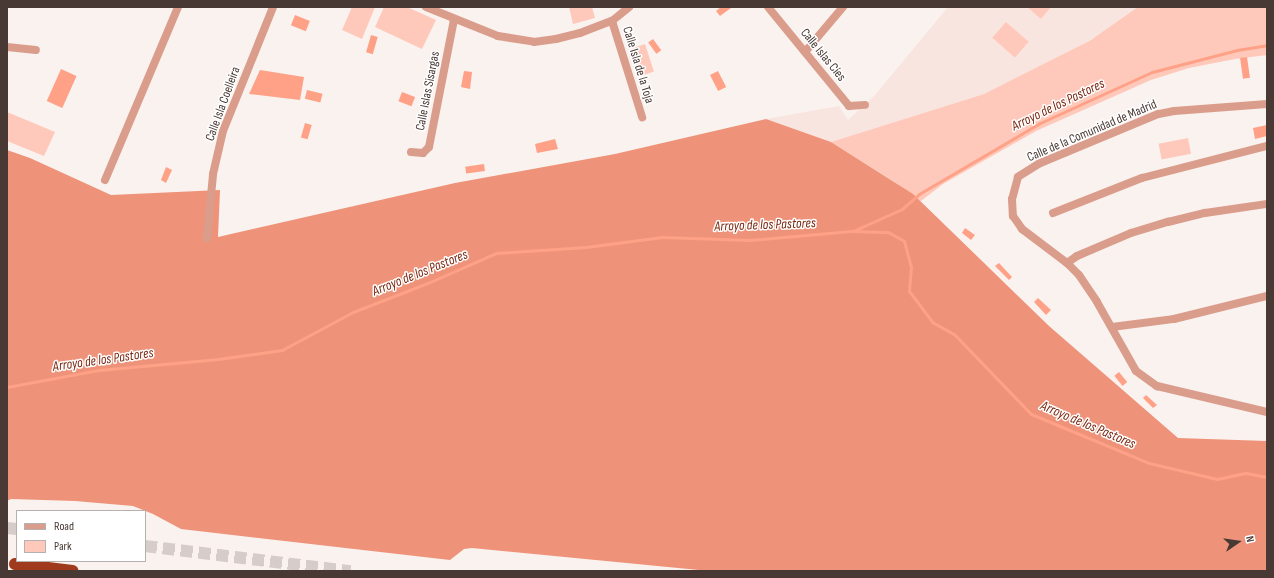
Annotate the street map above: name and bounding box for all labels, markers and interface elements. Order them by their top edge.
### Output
street label: Calle Isla de la Toja [619,25,657,105]
street label: Calle Islas Cíes [797,26,849,84]
street label: Calle Islas Sisargas [413,50,443,132]
street label: Calle Isla Coelleira [202,65,244,143]
water label: Arroyo de los Pastores [1009,75,1107,135]
street label: Calle de la Comunidad de Madrid [1025,97,1159,165]
water label: Arroyo de los Pastores [714,215,816,235]
water label: Arroyo de los Pastores [370,246,470,300]
water label: Arroyo de los Pastores [52,345,154,375]
water label: Arroyo de los Pastores [1038,397,1138,453]
legend [16,510,146,562]
text: Road [54,519,74,534]
north arrow [1218,522,1258,562]
text: N [1243,535,1257,544]
text: Park [54,539,72,554]

